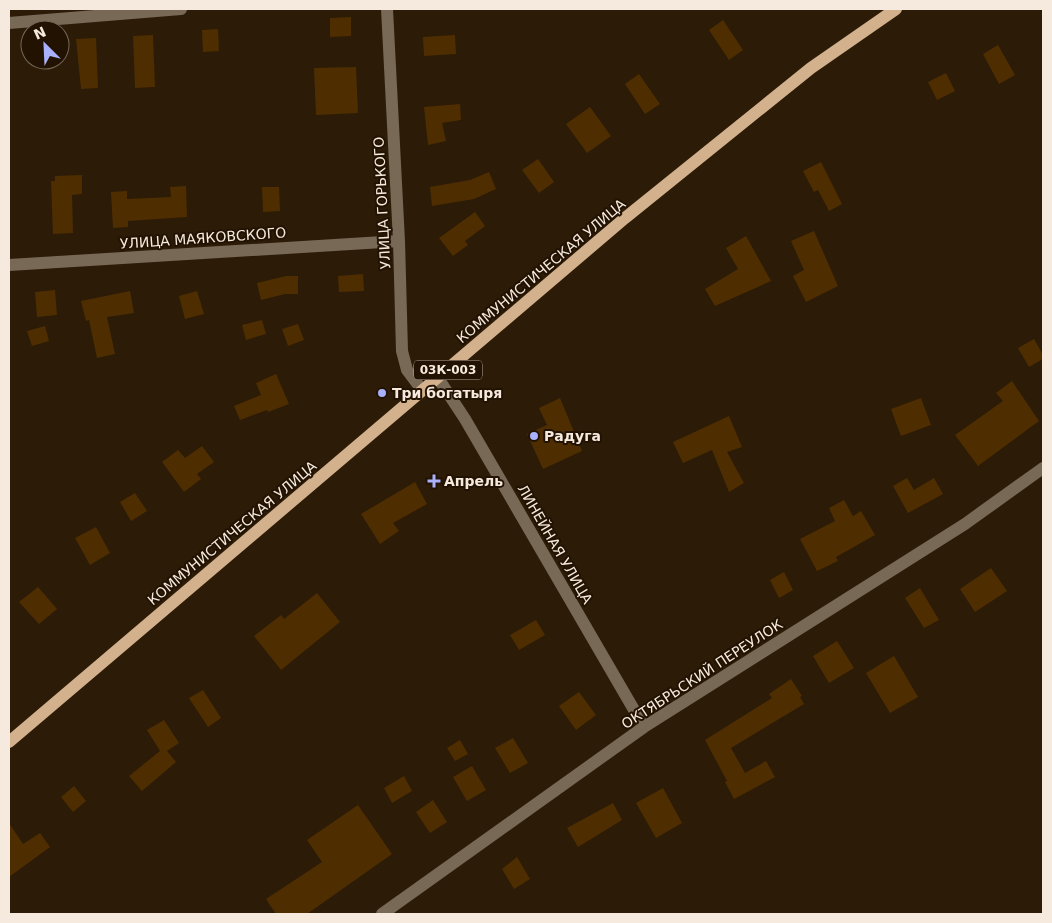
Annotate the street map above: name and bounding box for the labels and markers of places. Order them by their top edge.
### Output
place label: Три богатыря [392,385,502,401]
marker: Три богатыря [376,387,388,399]
place label: Радуга [544,428,601,444]
marker: Радуга [528,430,540,442]
place label: Апрель [444,473,503,489]
marker: Апрель [428,475,440,487]

